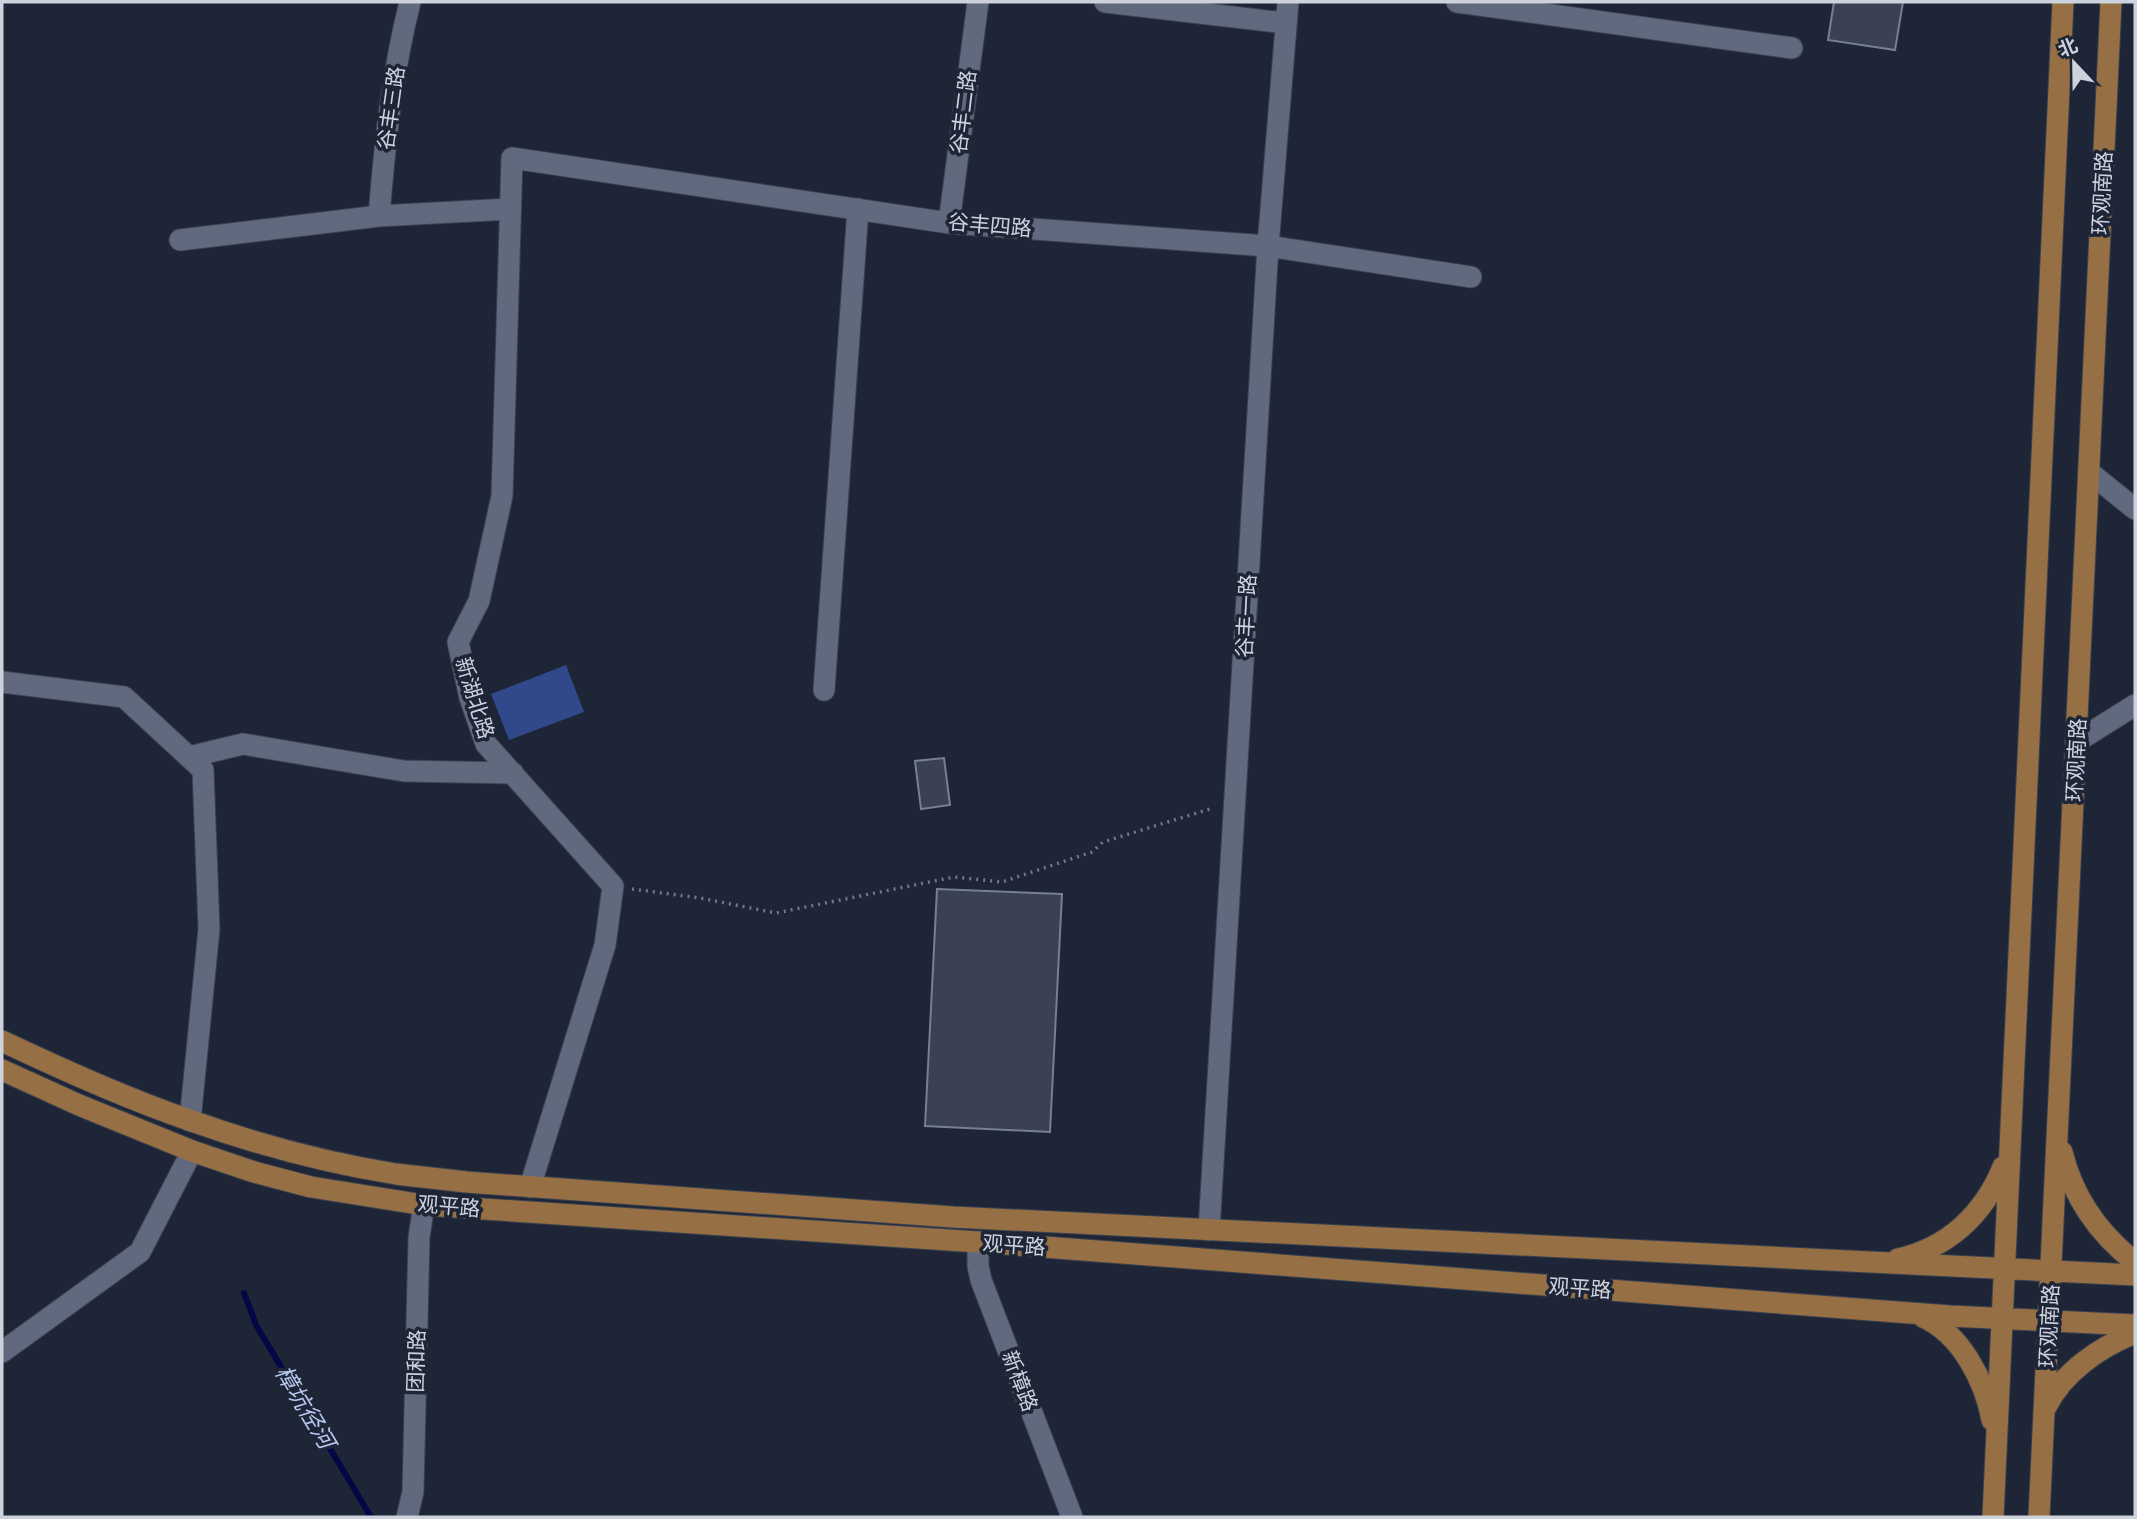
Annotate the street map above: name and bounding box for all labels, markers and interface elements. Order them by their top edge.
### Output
north arrow [2039,28,2109,98]
text: 北 [2055,33,2081,62]
street label: 谷丰三路 [373,65,409,151]
street label: 谷丰二路 [945,69,981,155]
street label: 环观南路 [2087,150,2117,236]
street label: 谷丰四路 [947,209,1033,241]
street label: 谷丰一路 [1231,573,1261,659]
street label: 新湖北路 [451,654,499,742]
street label: 环观南路 [2061,717,2091,803]
street label: 观平路 [417,1191,481,1221]
street label: 观平路 [982,1230,1046,1260]
street label: 观平路 [1548,1273,1612,1303]
street label: 环观南路 [2034,1283,2064,1369]
street label: 团和路 [402,1329,430,1393]
street label: 新樟路 [997,1347,1043,1415]
water label: 樟坑径河 [269,1360,343,1457]

